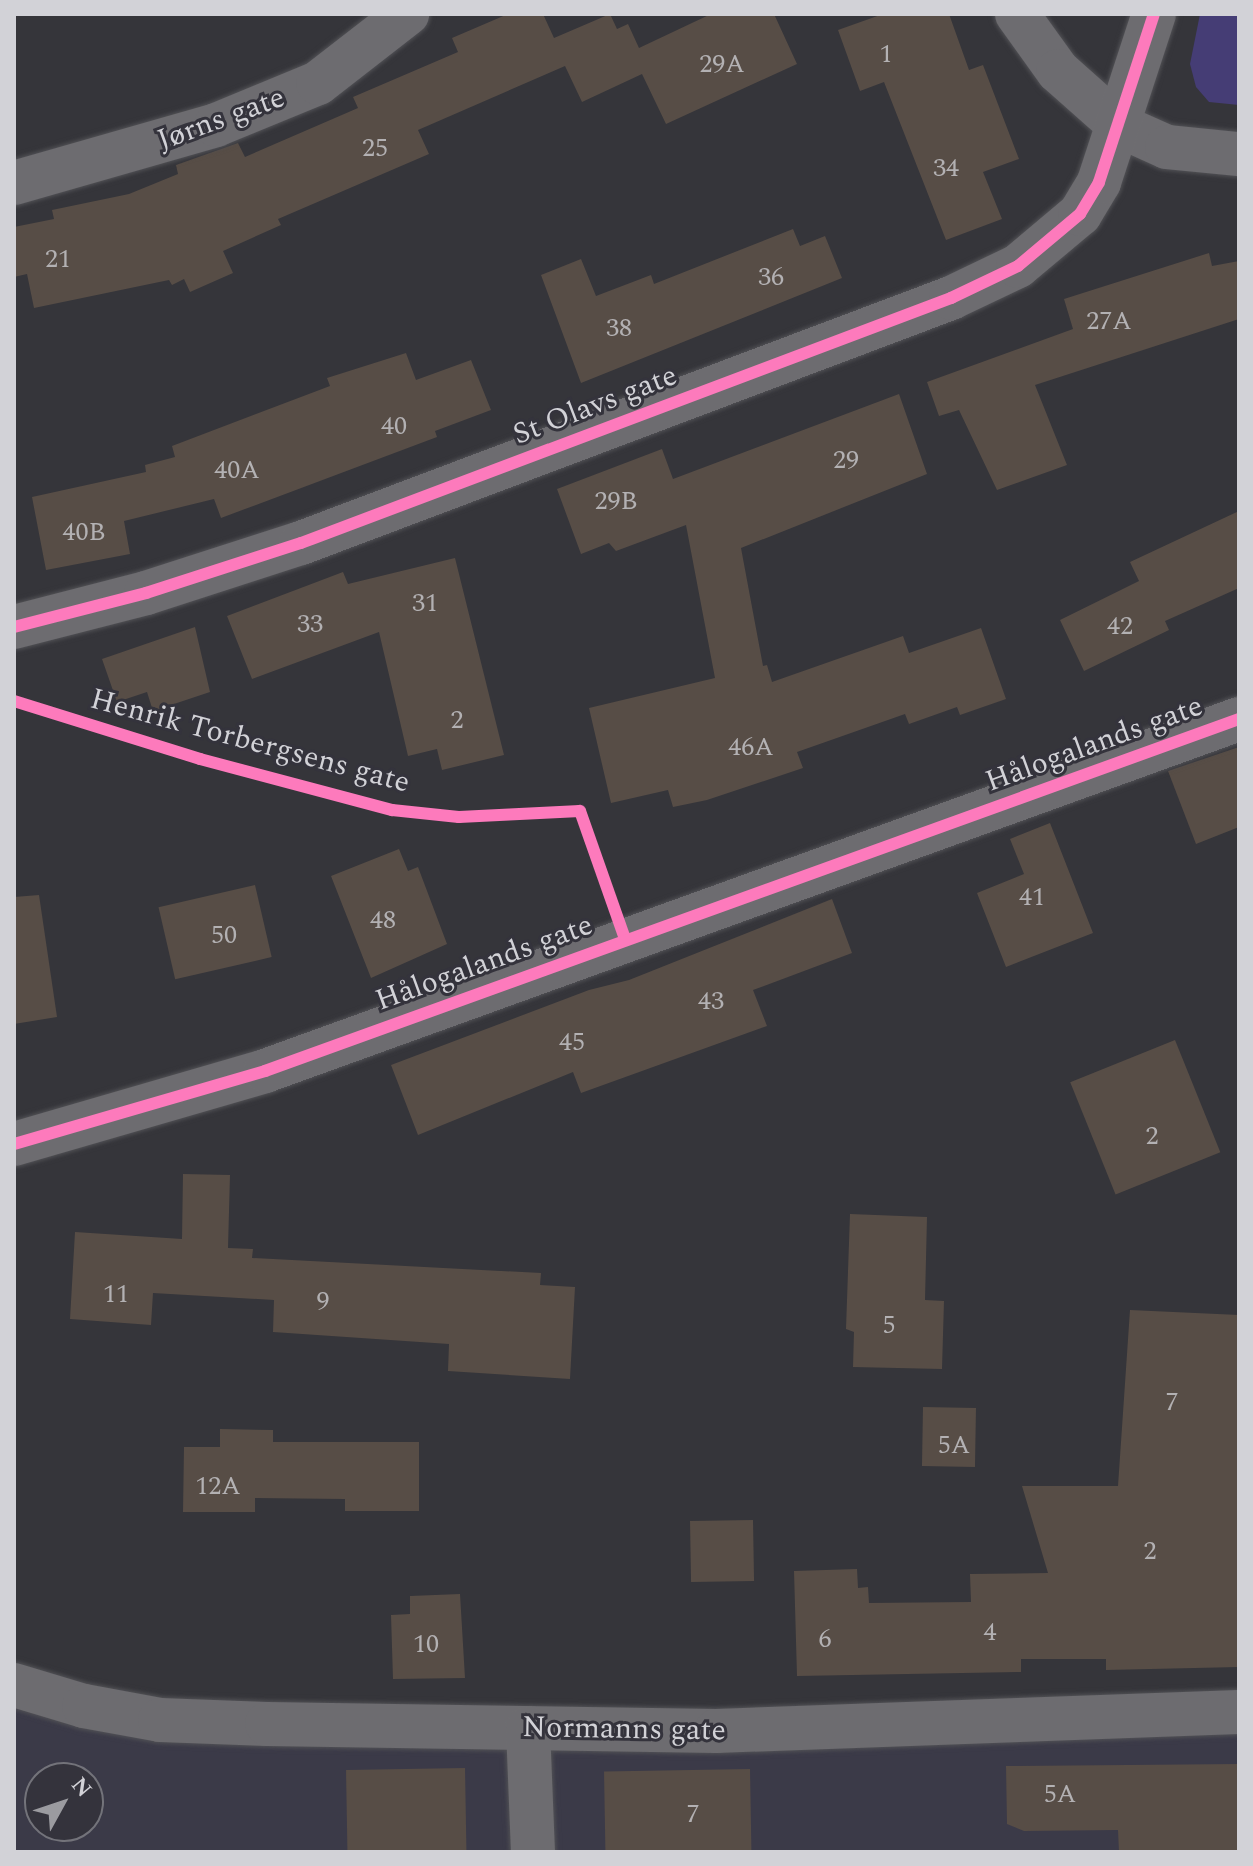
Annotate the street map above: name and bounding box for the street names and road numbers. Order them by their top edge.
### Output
street label: Jørns gate [152,79,290,159]
street label: St Olavs gate [508,357,682,453]
street label: Henrik Torbergsens gate [86,681,414,801]
street label: Hålogalands gate [980,688,1208,800]
street label: Hålogalands gate [370,907,598,1019]
street label: Normanns gate [522,1709,726,1749]

